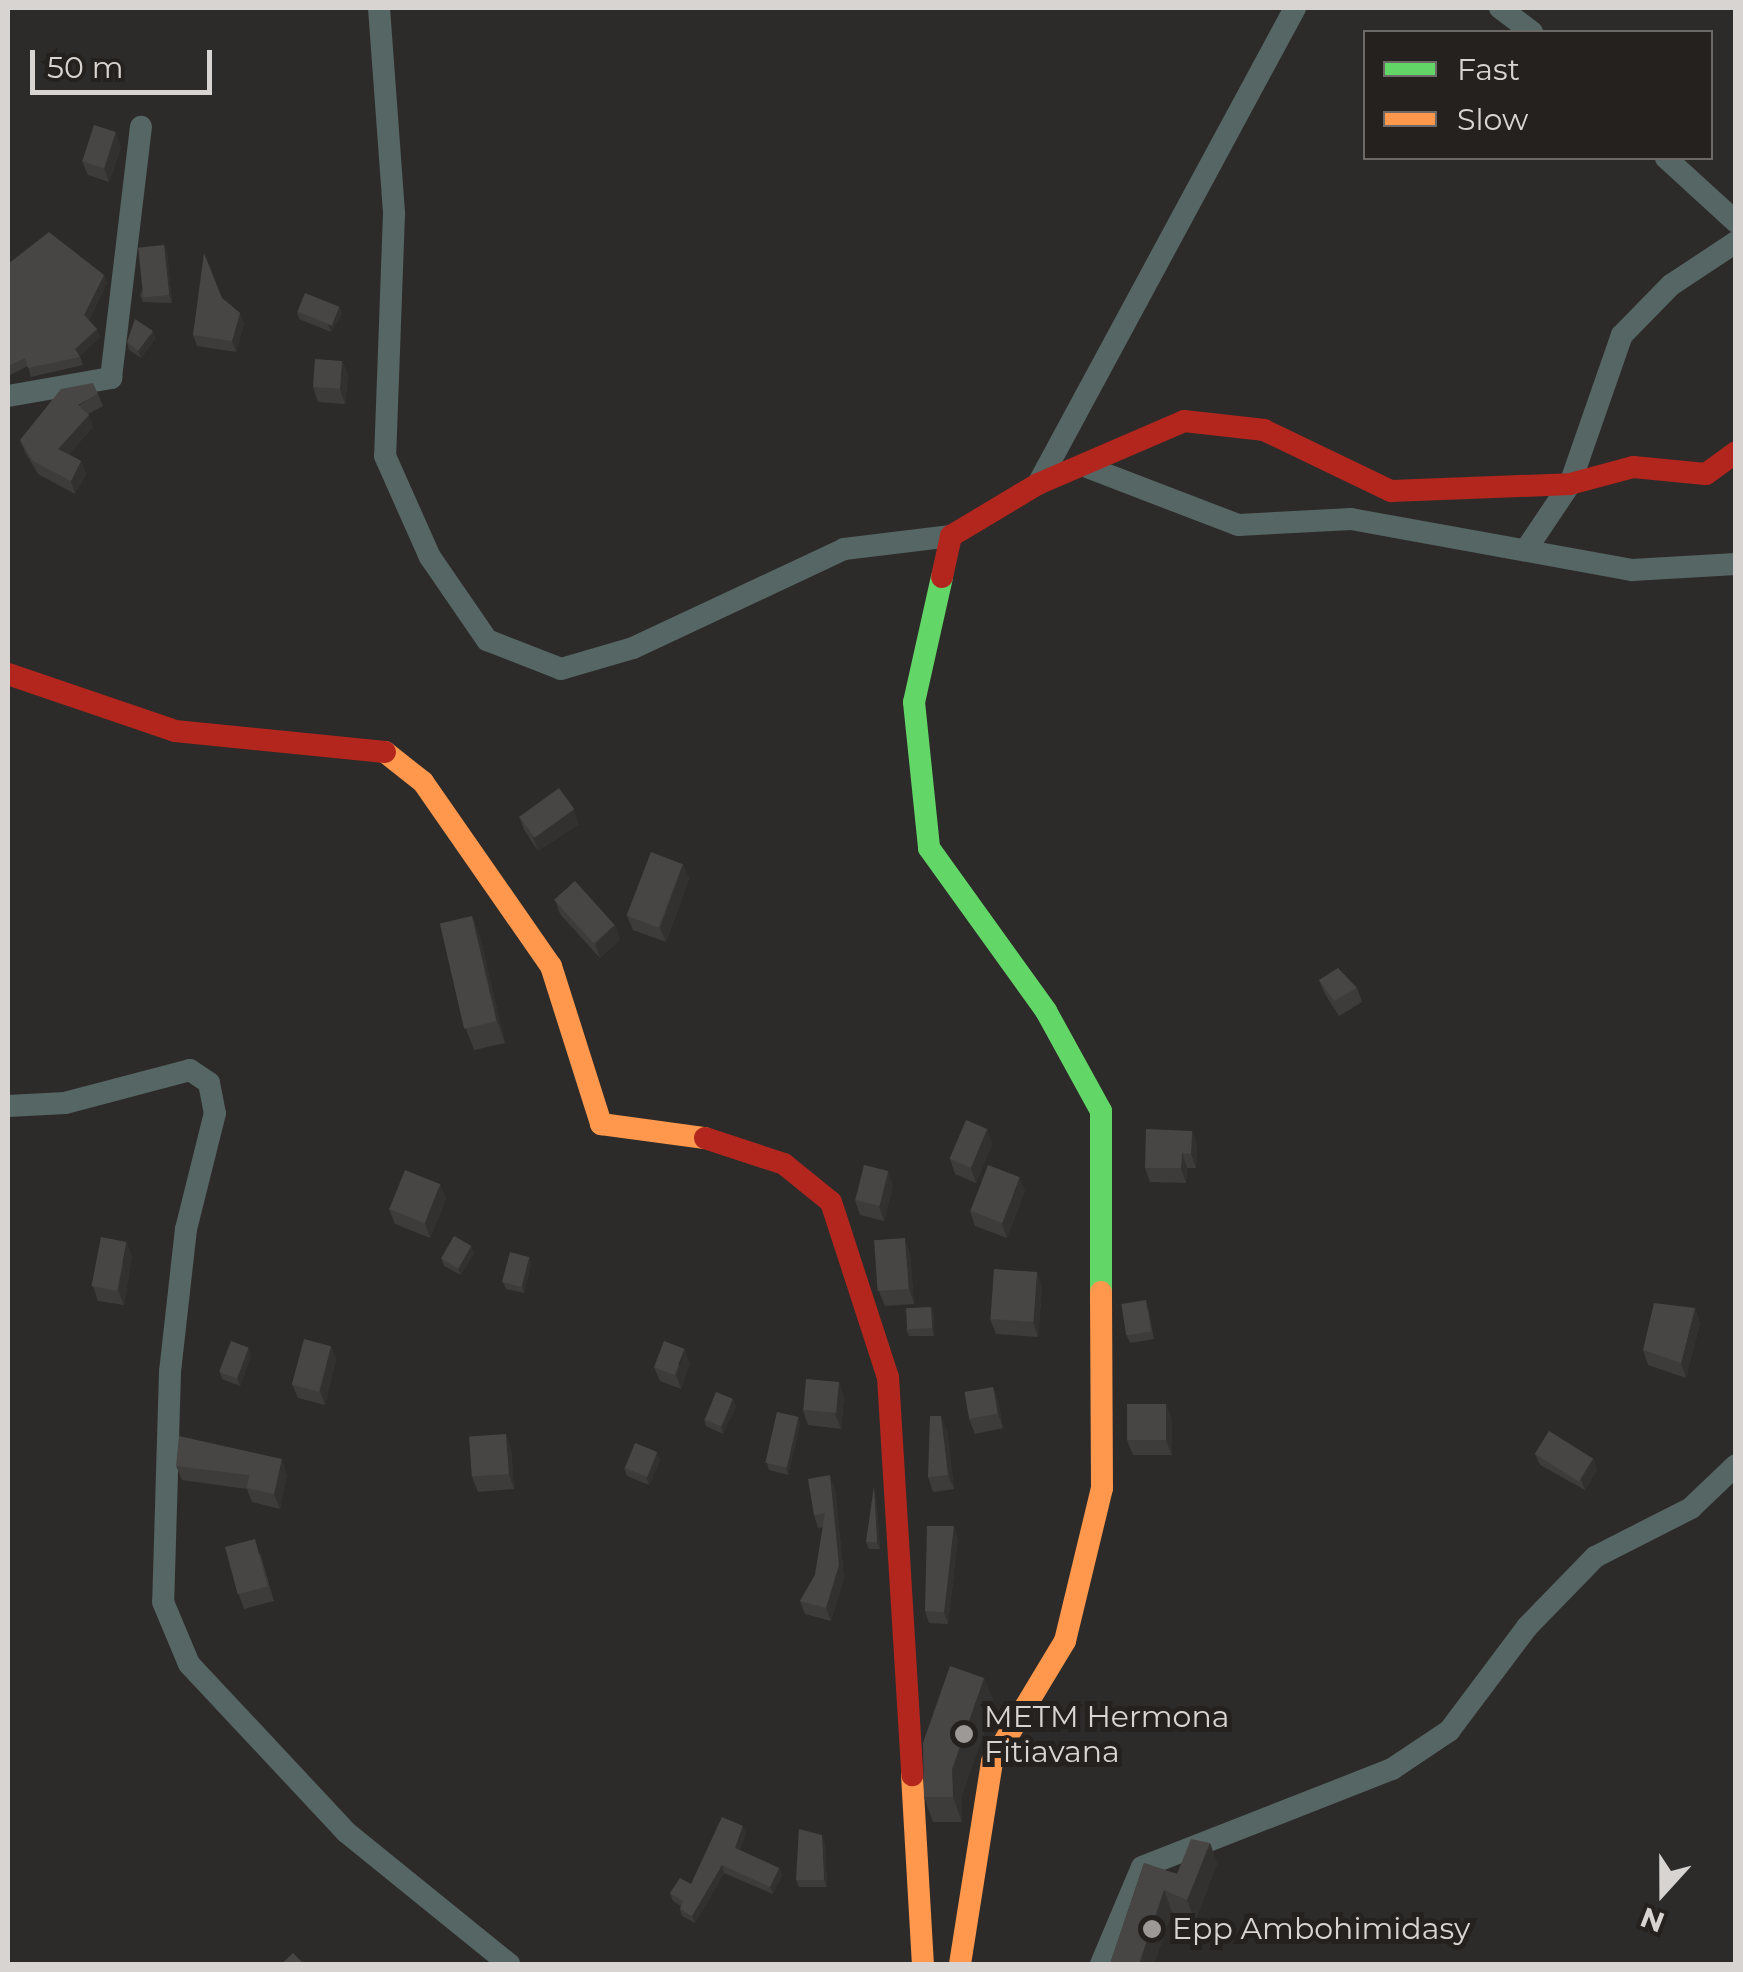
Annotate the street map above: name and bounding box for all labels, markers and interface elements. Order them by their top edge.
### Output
scale bar [35,30,218,92]
legend [1363,30,1713,160]
text: 50 m [47,49,124,86]
text: Fast [1457,51,1520,88]
text: Slow [1457,101,1528,138]
place label: METM Hermona Fitiavana [984,1699,1229,1770]
marker: METM Hermona Fitiavana [953,1723,975,1745]
north arrow [1613,1842,1713,1942]
text: N [1636,1900,1669,1940]
place label: Epp Ambohimidasy [1172,1911,1470,1947]
marker: Epp Ambohimidasy [1141,1918,1163,1940]

